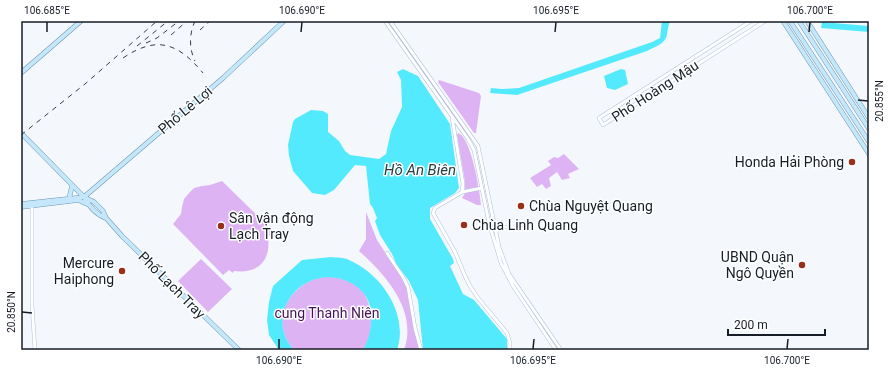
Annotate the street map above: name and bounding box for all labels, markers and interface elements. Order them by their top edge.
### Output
text: 106.685°E [24,5,70,16]
text: 106.690°E [279,5,325,16]
text: 106.695°E [533,5,579,16]
text: 106.700°E [787,5,833,16]
street label: Phố Hoàng Mậu [609,57,701,125]
text: 20.855°N [874,80,885,122]
street label: Phố Lê Lợi [155,83,215,137]
place label: Honda Hải Phòng [735,154,844,170]
marker: Honda Hải Phòng [847,157,857,167]
water label: Hồ An Biên [384,161,456,179]
place label: Chùa Nguyệt Quang [529,198,653,214]
marker: Chùa Nguyệt Quang [516,201,526,211]
place label: Sân vận động Lạch Tray [229,210,314,242]
place label: Chùa Linh Quang [472,217,578,233]
marker: Chùa Linh Quang [459,220,469,230]
marker: Sân vận động Lạch Tray [216,221,226,231]
street label: Phố Lạch Tray [135,248,209,322]
place label: UBND Quận Ngô Quyền [721,249,794,281]
place label: Mercure Haiphong [54,255,114,287]
marker: UBND Quận Ngô Quyền [797,260,807,270]
marker: Mercure Haiphong [117,266,127,276]
text: 20.850°N [6,291,17,333]
park label: cung Thanh Niên [275,305,379,321]
scale bar [728,311,825,337]
text: 200 m [734,318,768,332]
text: 106.690°E [256,355,302,366]
text: 106.695°E [510,355,556,366]
text: 106.700°E [764,355,810,366]

